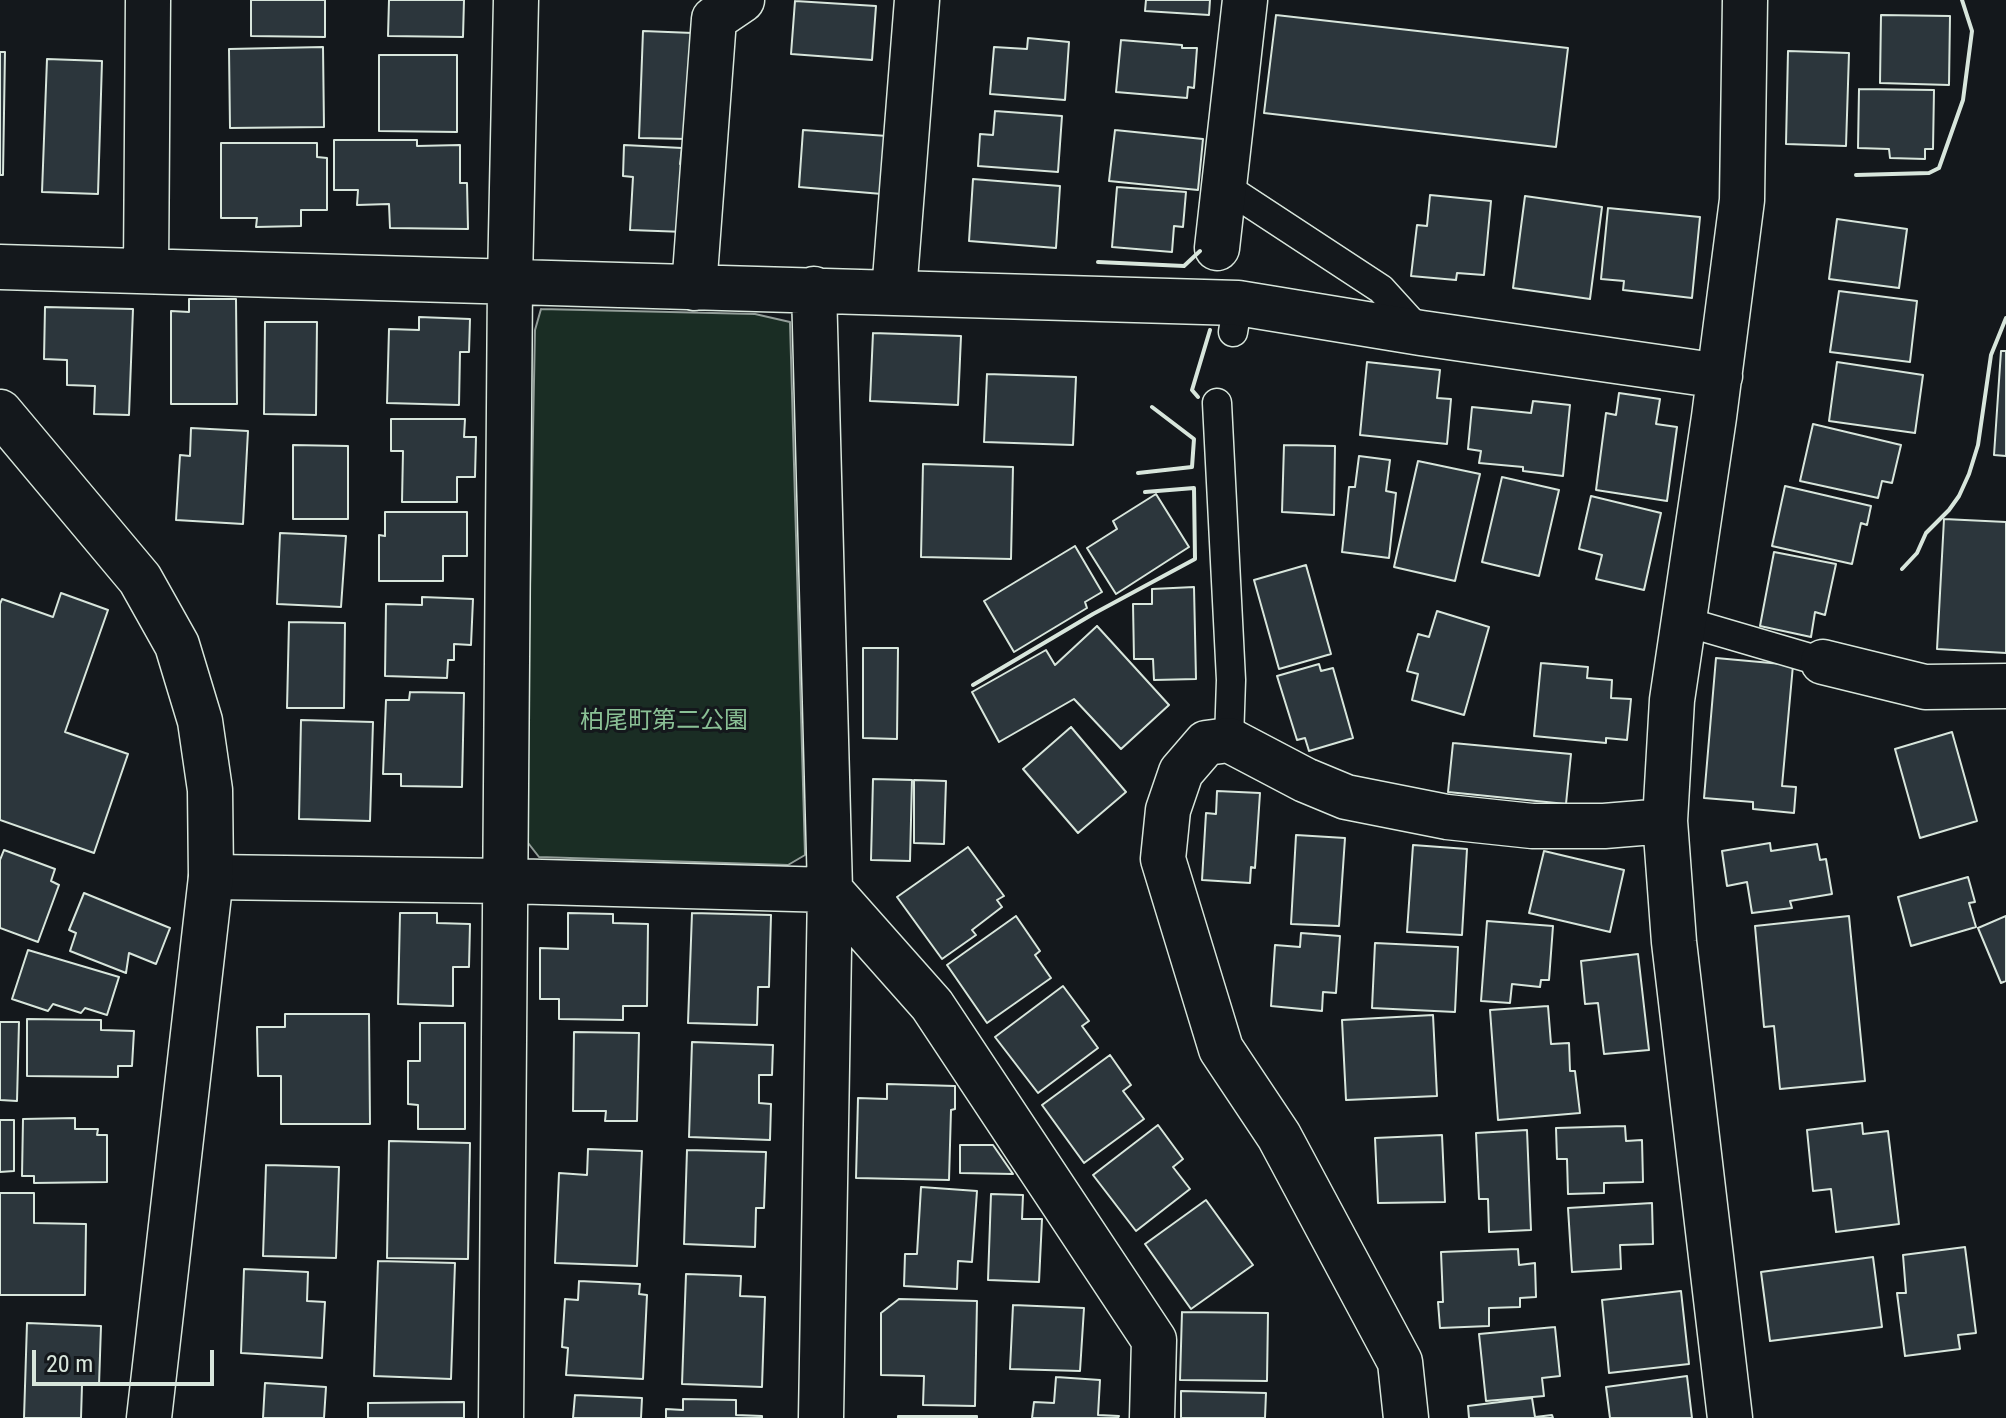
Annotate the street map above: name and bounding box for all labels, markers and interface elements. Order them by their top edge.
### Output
park label: 柏尾町第二公園 [580,708,748,736]
scale bar [36,1334,218,1384]
text: 20 m [46,1350,93,1378]

